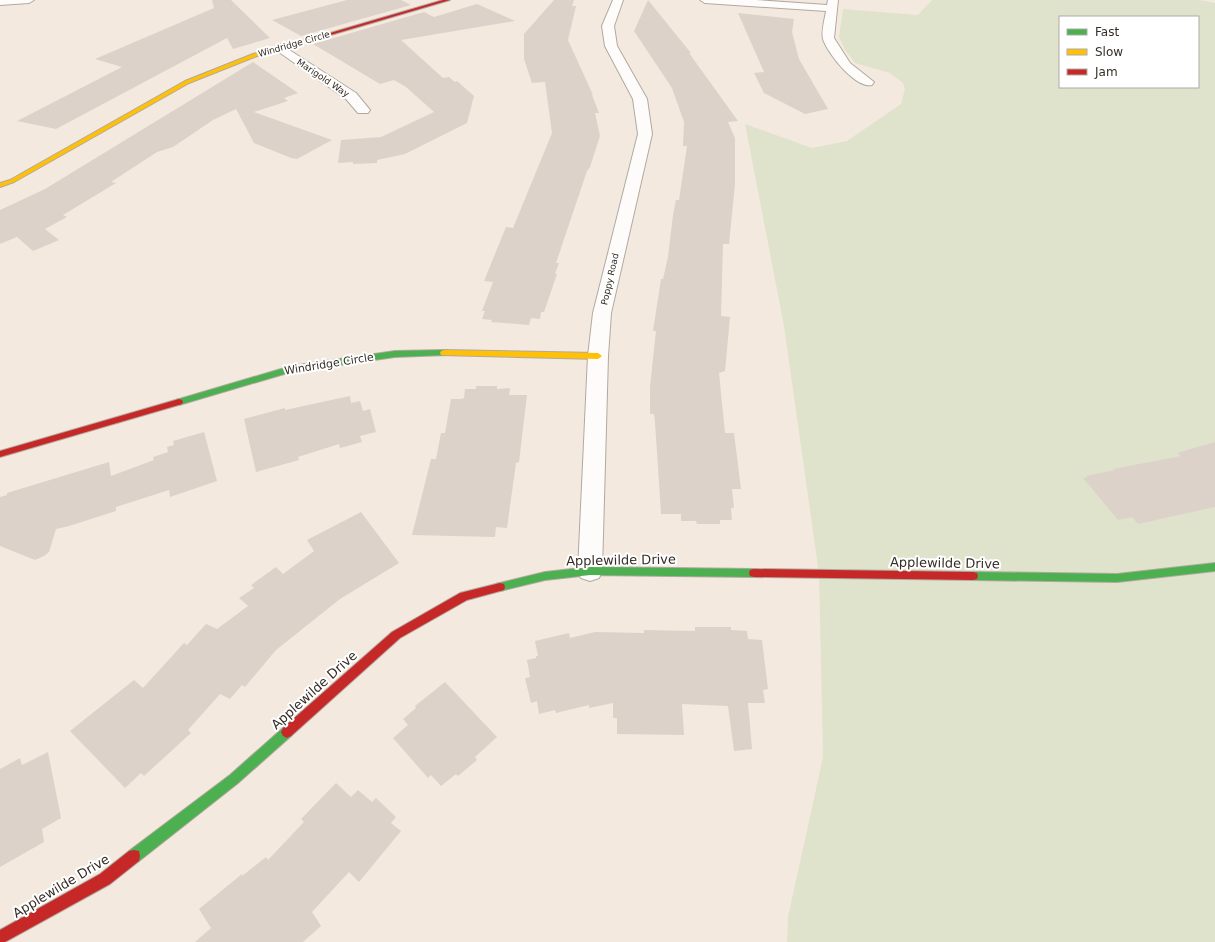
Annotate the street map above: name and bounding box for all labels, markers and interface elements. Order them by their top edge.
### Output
legend [1059,16,1199,88]
text: Fast [1095,25,1119,39]
street label: Windridge Circle [257,29,331,59]
text: Slow [1095,45,1123,59]
street label: Marigold Way [295,57,352,100]
text: Jam [1094,65,1118,79]
street label: Poppy Road [599,252,621,306]
street label: Windridge Circle [283,350,375,377]
street label: Applewilde Drive [566,552,676,568]
street label: Applewilde Drive [890,555,1000,571]
street label: Applewilde Drive [268,648,360,732]
street label: Applewilde Drive [10,851,112,921]

